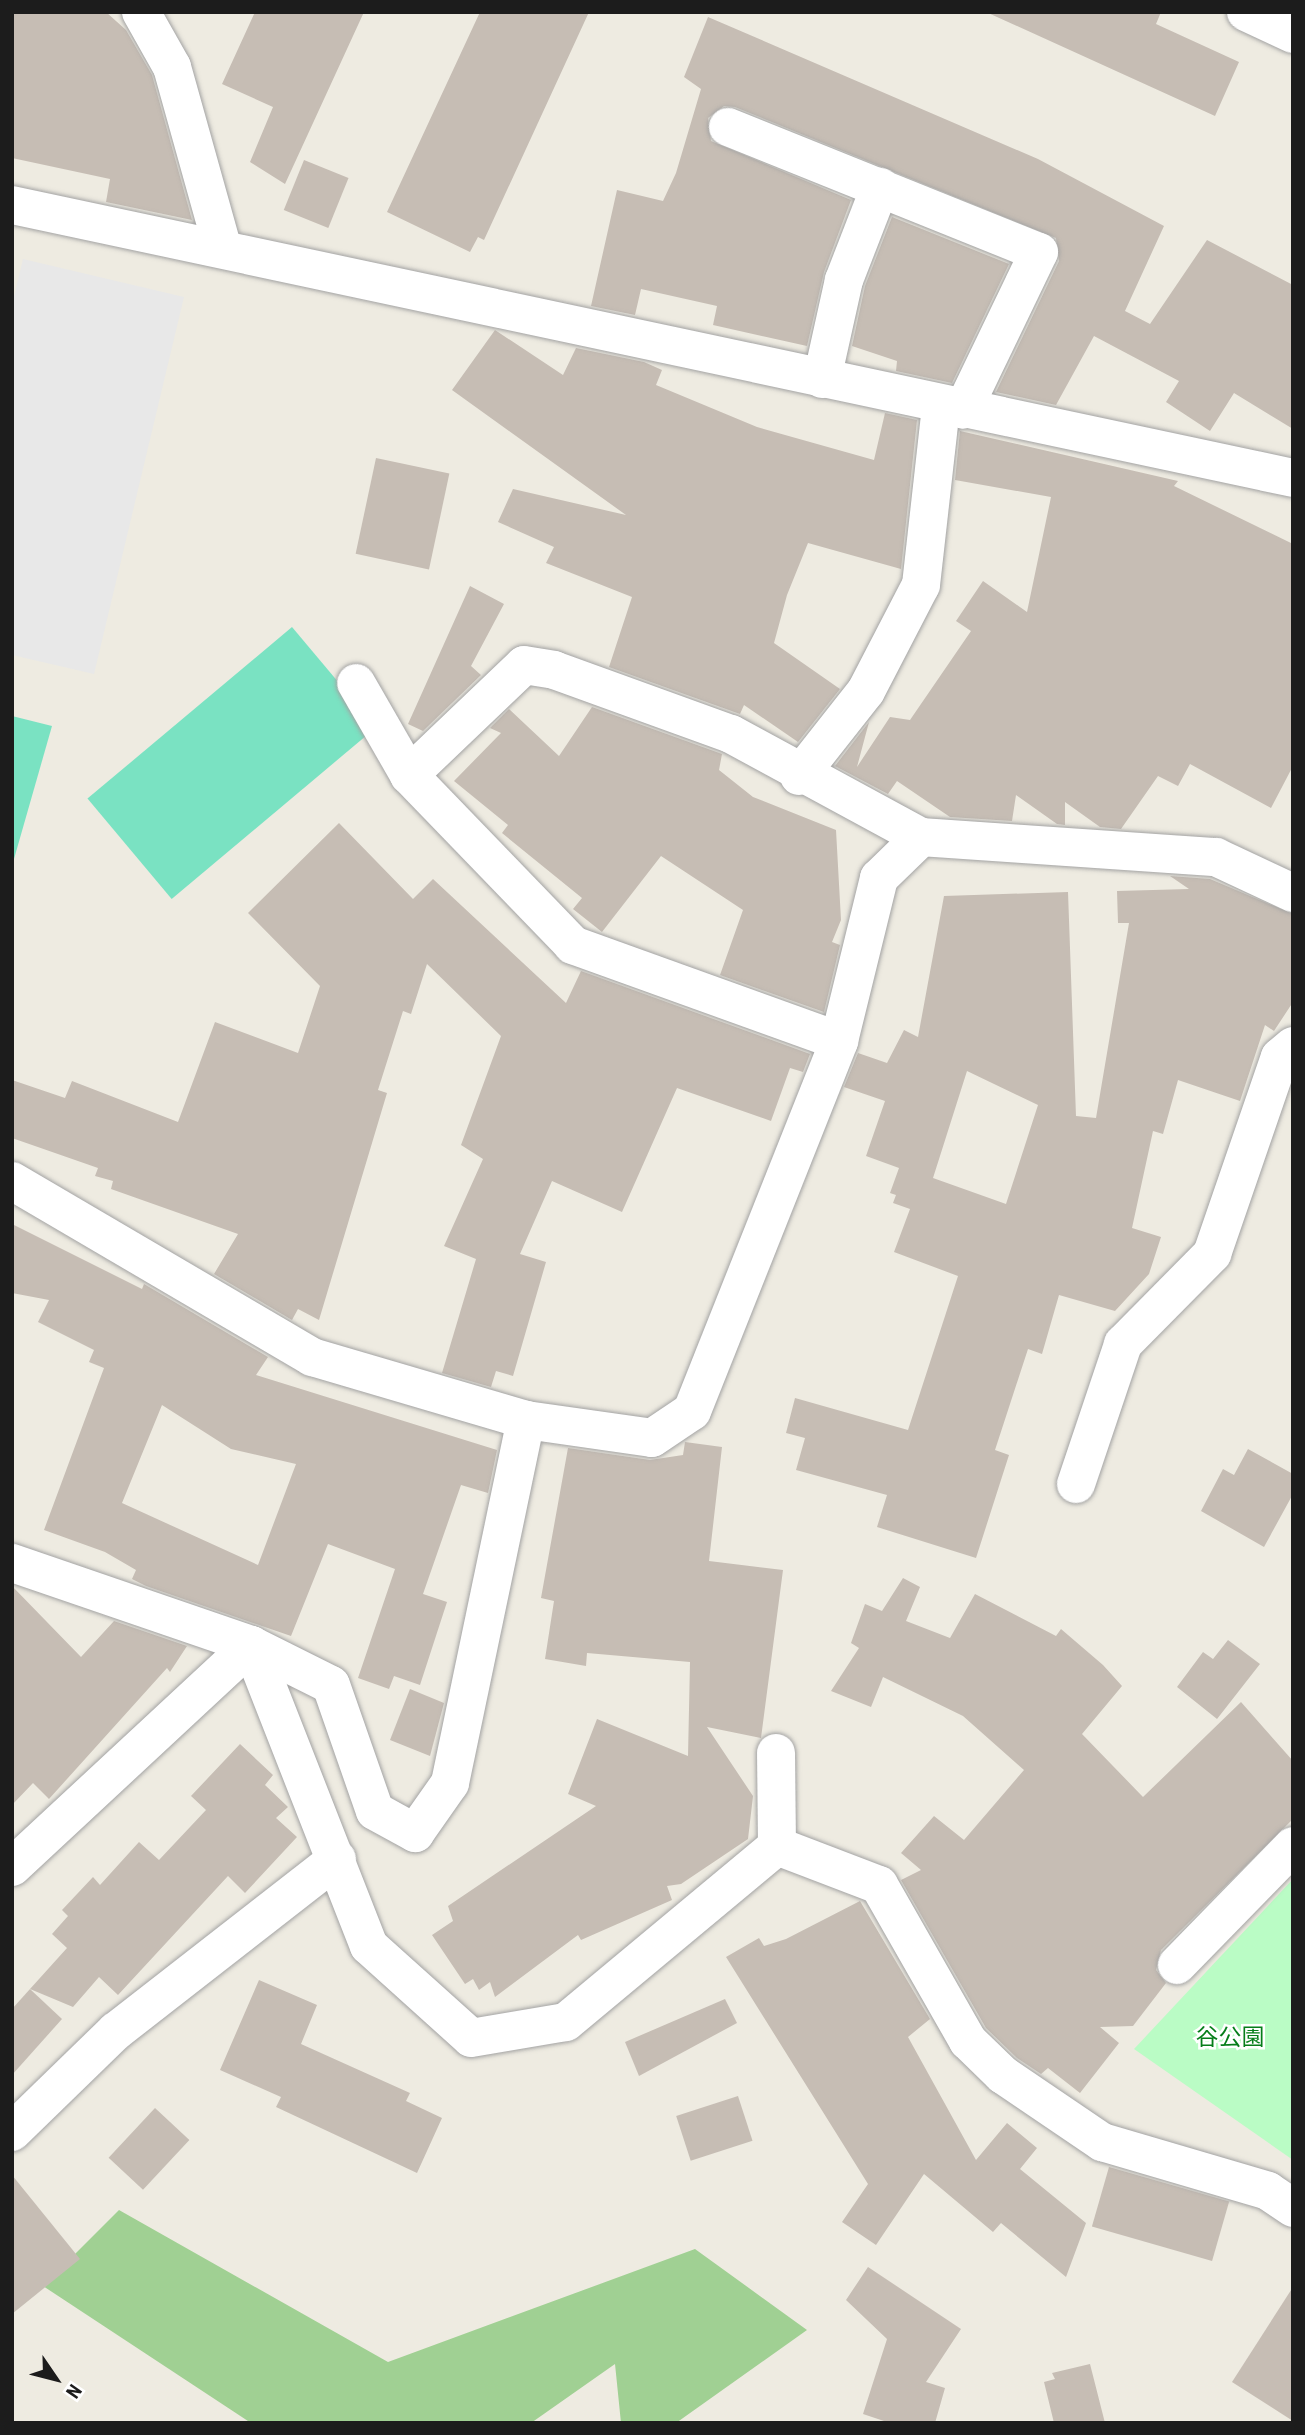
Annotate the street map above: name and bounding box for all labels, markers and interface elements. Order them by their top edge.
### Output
park label: 谷公園 [1196,2024,1264,2052]
north arrow [21,2344,91,2414]
text: N [61,2380,86,2403]

